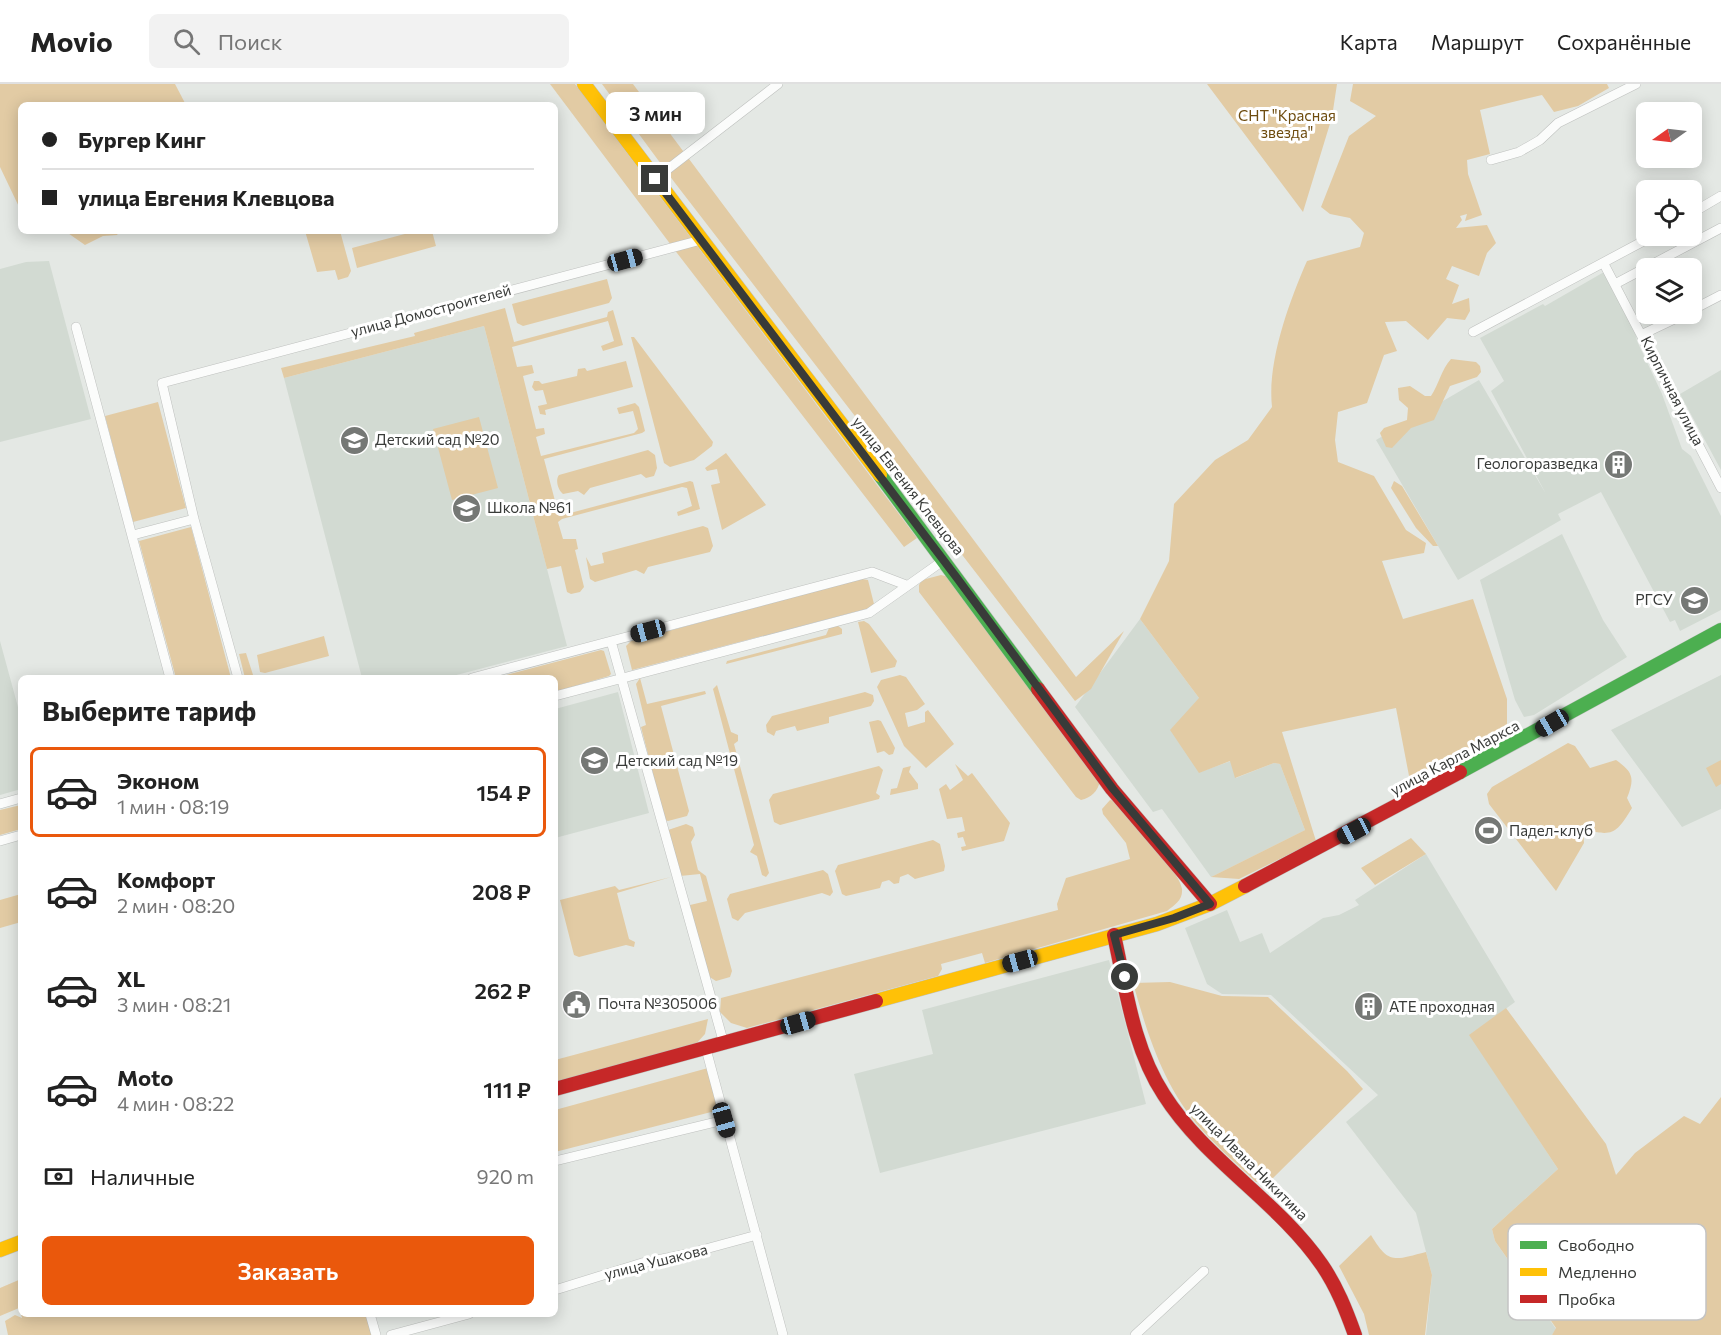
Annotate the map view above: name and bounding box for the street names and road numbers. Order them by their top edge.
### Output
street label: улица Домостроителей [349,280,513,340]
street label: Кирпичная улица [1637,333,1708,448]
street label: улица Евгения Клевцова [849,412,969,558]
street label: улица Карла Маркса [1387,715,1522,799]
street label: улица Ивана Никитина [1187,1099,1312,1224]
street label: улица Ушакова [602,1240,709,1283]

